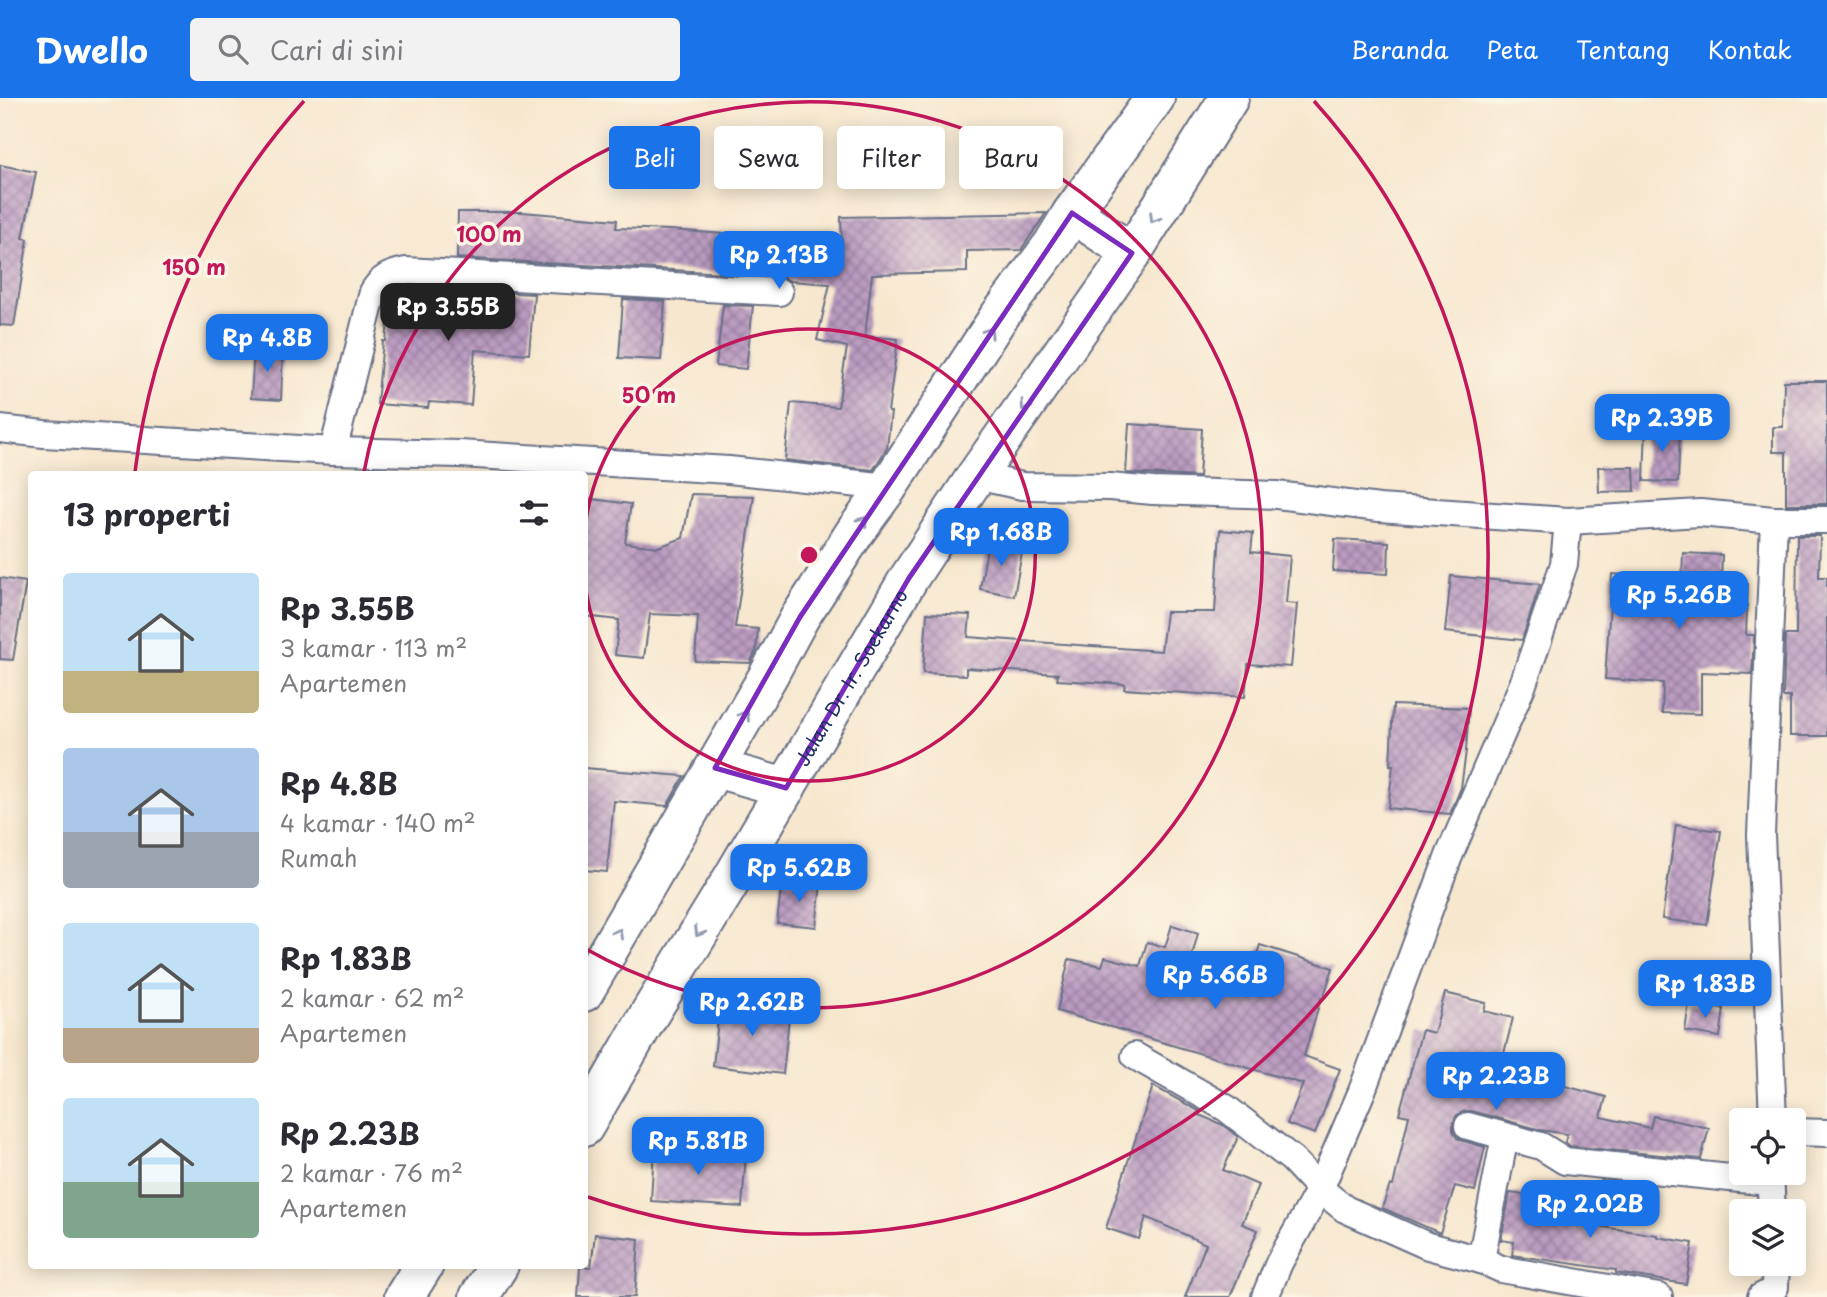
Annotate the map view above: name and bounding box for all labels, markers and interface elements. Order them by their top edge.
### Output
search box [190,18,680,81]
text: Dwello [35,24,148,74]
icon: search [214,30,252,68]
text: Cari di sini [270,30,404,69]
text: Beranda [1351,31,1448,67]
text: Peta [1486,31,1538,67]
text: Tentang [1576,31,1670,67]
text: Kontak [1708,31,1792,67]
chip: Beli [609,126,700,189]
chip: Sewa [714,126,823,189]
chip: Filter [837,126,945,189]
chip: Baru [959,126,1063,189]
one-way arrow [1149,211,1162,224]
text: 100 m [456,217,522,249]
pin: Rp 2.13B [707,232,851,291]
text: Rp 2.13B [729,236,829,271]
text: 150 m [162,250,226,282]
pin: Rp 3.55B [376,284,520,343]
text: Rp 3.55B [396,288,500,323]
pin: Rp 4.8B [202,314,332,374]
text: Rp 4.8B [222,319,312,354]
one-way arrow [981,327,993,340]
text: 50 m [622,378,676,410]
pin: Rp 2.39B [1590,394,1734,454]
one-way arrow [1021,398,1033,411]
text: Rp 2.39B [1611,399,1713,434]
text: 13 properti [63,491,230,536]
icon: filters [515,494,553,532]
pin: Rp 1.68B [929,508,1073,568]
text: Rp 1.68B [950,513,1052,548]
one-way arrow [855,516,867,529]
centre of rings [797,543,821,567]
pin: Rp 5.26B [1607,572,1751,631]
text: Rp 5.26B [1626,576,1732,611]
street label: Jalan Dr. Ir. Soekarno [788,583,914,771]
text: Rp 3.55B [280,585,415,630]
icon: home [119,601,203,685]
text: 3 kamar · 113 m² [280,630,467,665]
text: Apartemen [280,665,407,700]
one-way arrow [737,710,750,723]
text: Rp 4.8B [280,760,398,805]
icon: home [119,776,203,860]
text: 4 kamar · 140 m² [280,805,476,840]
text: Rumah [280,840,357,875]
pin: Rp 5.62B [727,844,871,904]
text: Rp 5.62B [746,849,852,884]
one-way arrow [695,925,708,938]
one-way arrow [610,928,623,940]
text: Rp 1.83B [280,935,412,980]
icon: home [119,951,203,1035]
pin: Rp 5.66B [1143,951,1287,1011]
text: Rp 5.66B [1162,956,1268,991]
pin: Rp 1.83B [1633,960,1777,1020]
text: Rp 1.83B [1654,965,1756,1000]
pin: Rp 2.62B [680,978,824,1038]
text: 2 kamar · 62 m² [280,980,465,1015]
text: Rp 2.62B [699,983,805,1018]
text: Apartemen [280,1015,407,1050]
pin: Rp 2.23B [1424,1052,1568,1112]
text: Rp 2.23B [1442,1057,1550,1092]
map controls [1729,1108,1806,1276]
button: locate [1729,1108,1806,1185]
text: Rp 2.23B [280,1110,420,1155]
pin: Rp 5.81B [626,1118,770,1177]
text: Rp 5.81B [648,1122,748,1157]
icon: home [119,1126,203,1210]
text: 2 kamar · 76 m² [280,1155,463,1190]
pin: Rp 2.02B [1518,1180,1662,1240]
text: Rp 2.02B [1537,1185,1643,1220]
text: Apartemen [280,1190,407,1225]
button: layers [1729,1199,1806,1276]

